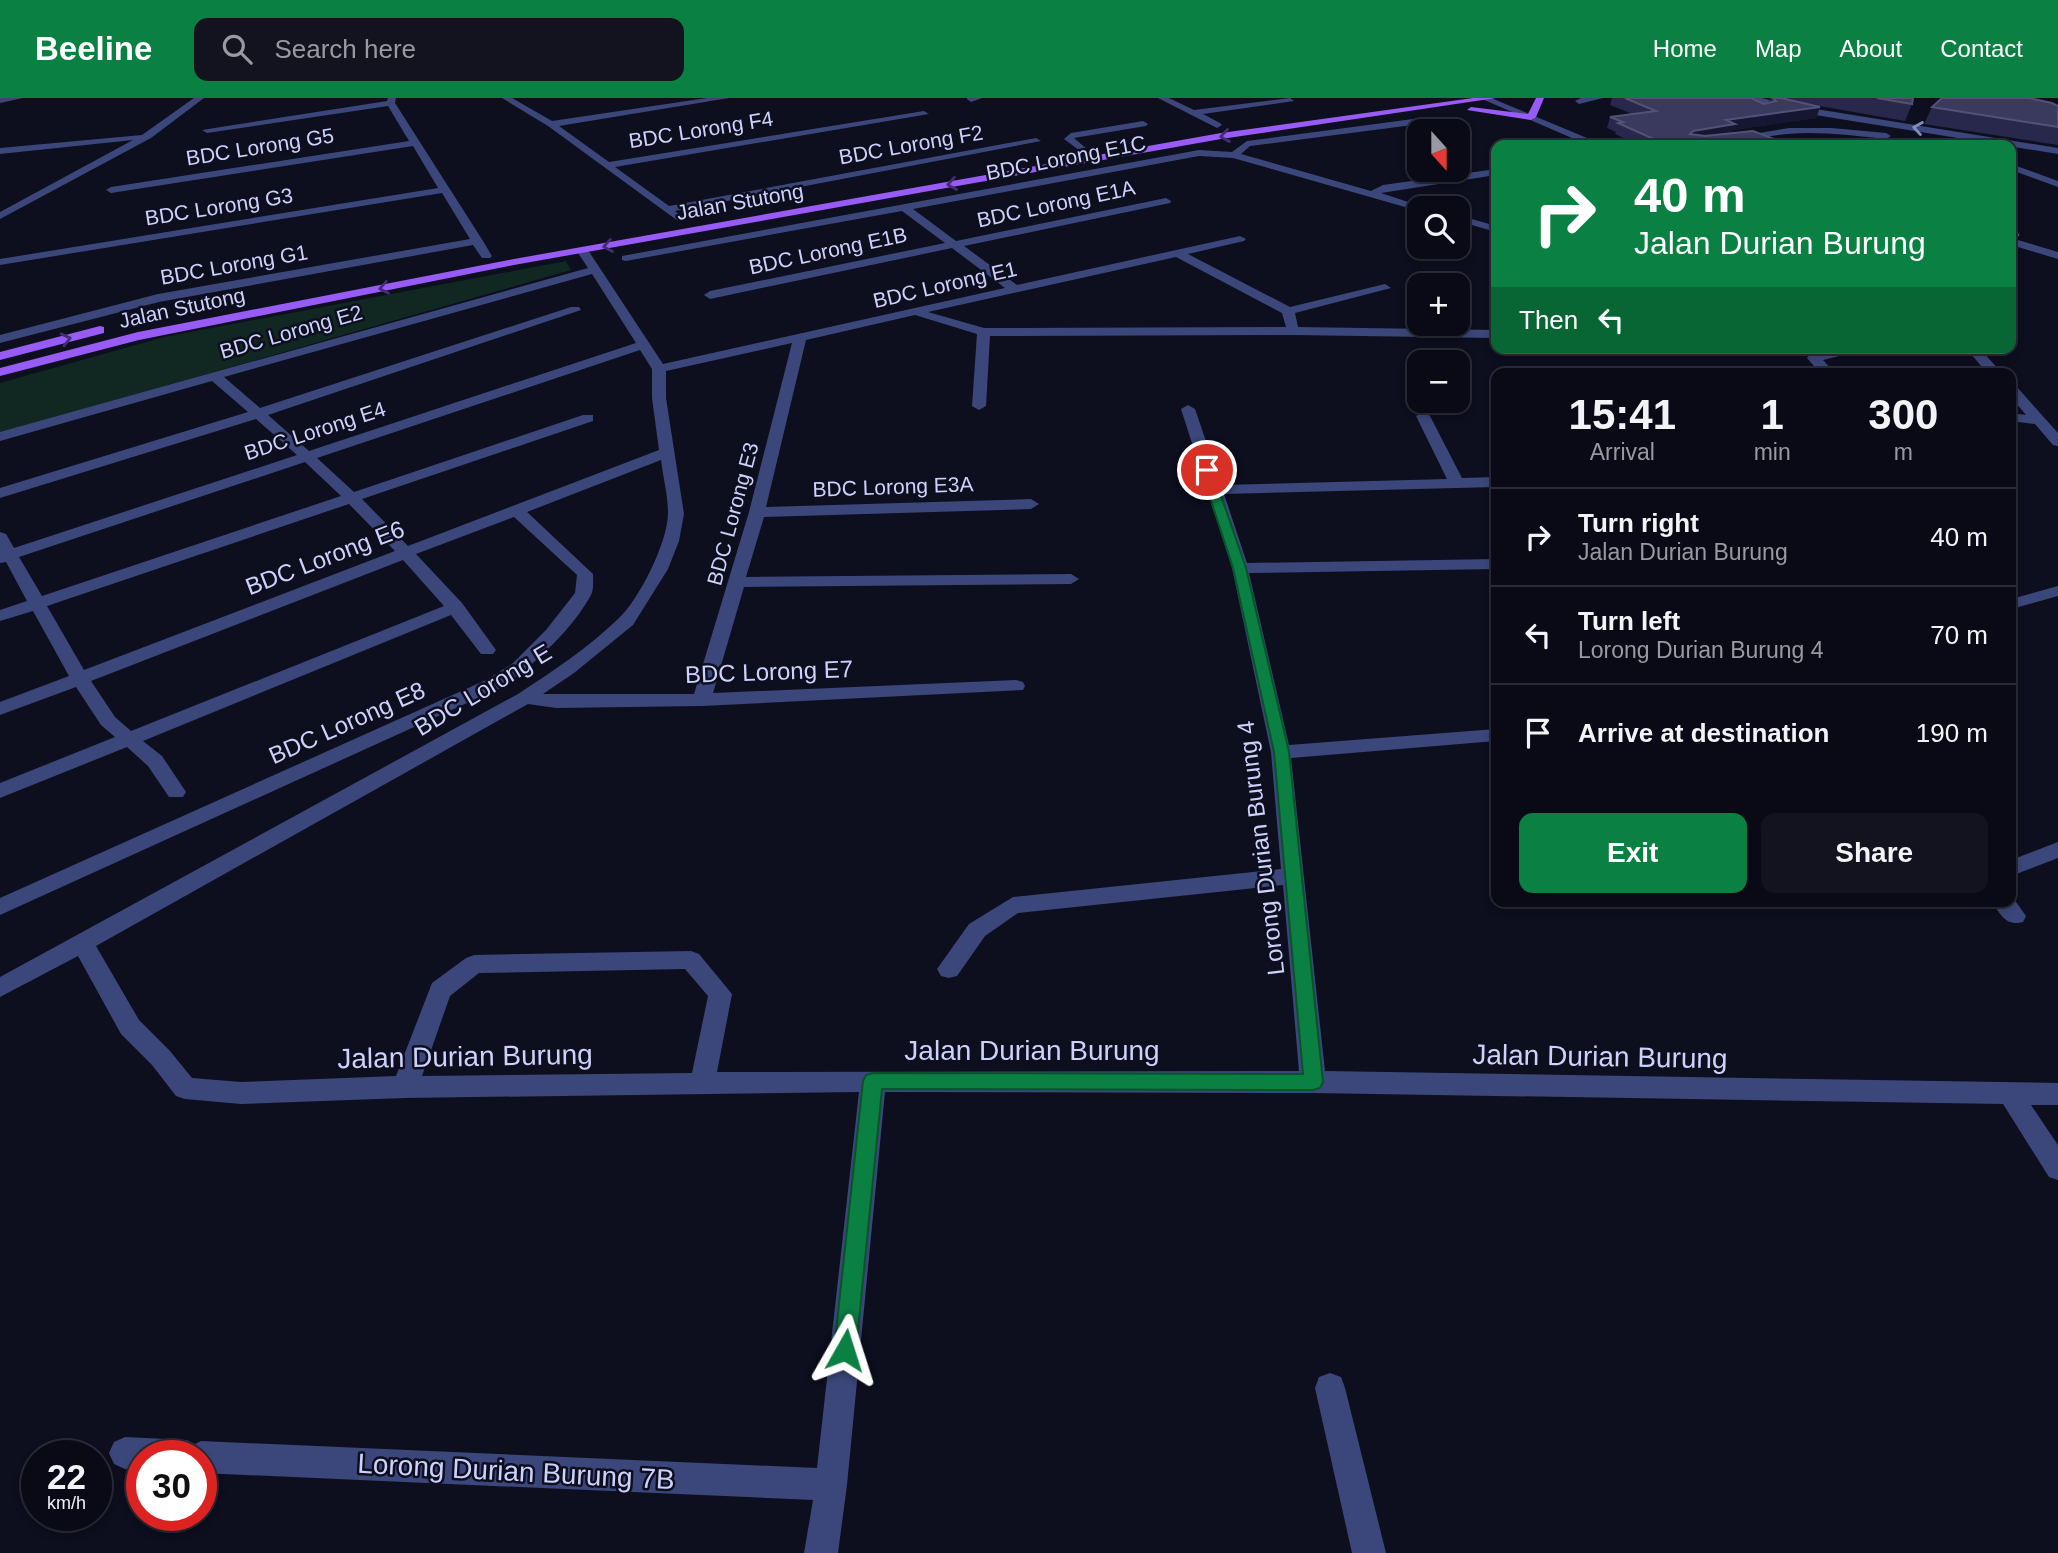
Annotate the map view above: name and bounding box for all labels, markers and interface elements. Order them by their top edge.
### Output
search box [194,18,684,81]
text: Beeline [35,30,152,67]
icon: search [218,30,256,68]
text: Search here [274,34,416,64]
text: Home [1653,35,1717,62]
text: Map [1755,35,1802,62]
text: About [1840,35,1902,62]
text: Contact [1940,35,2023,62]
street label: BDC Lorong F4 [627,107,775,152]
north arrow [1407,119,1470,182]
map controls [1407,119,1470,413]
street label: BDC Lorong F2 [837,121,985,169]
one-way arrow [1912,121,1924,136]
street label: BDC Lorong G5 [184,123,336,170]
one-way arrow [1219,128,1230,143]
street label: BDC Lorong E1C [984,131,1148,184]
icon: right [1519,168,1610,259]
text: 40 m [1634,168,1746,222]
one-way arrow [946,176,958,191]
street label: BDC Lorong E1A [975,176,1137,232]
street label: Jalan Stutong [675,179,805,224]
street label: BDC Lorong G3 [143,183,295,230]
button: search [1407,196,1470,259]
street label: BDC Lorong E1B [747,223,909,279]
text: Jalan Durian Burung [1634,225,1926,261]
one-way arrow [602,237,614,252]
street label: BDC Lorong G1 [158,240,309,289]
street label: BDC Lorong E1 [871,257,1019,312]
button: + [1407,273,1470,336]
one-way arrow [378,279,390,294]
street label: Jalan Stutong [117,283,247,332]
street label: BDC Lorong E2 [217,300,365,363]
icon: left [1592,301,1630,339]
text: Then [1519,305,1578,335]
one-way arrow [60,333,72,347]
button: − [1407,350,1470,413]
text: 15:41 [1569,391,1676,438]
text: 1 [1760,391,1784,438]
text: 300 [1868,391,1938,438]
street label: BDC Lorong E4 [241,397,389,464]
text: Arrival [1590,439,1655,465]
text: min [1754,439,1791,465]
text: m [1894,439,1913,465]
street label: BDC Lorong E3 [702,440,763,588]
pin [1177,440,1237,500]
icon: arrive [1188,451,1226,489]
street label: BDC Lorong E3A [812,472,974,501]
text: Turn right [1578,508,1699,538]
street label: BDC Lorong E6 [242,515,408,600]
icon: right [1519,518,1557,556]
text: 40 m [1930,522,1988,552]
text: Jalan Durian Burung [1578,539,1788,565]
text: Turn left [1578,606,1680,636]
icon: left [1519,616,1557,654]
text: 70 m [1930,620,1988,650]
text: Lorong Durian Burung 4 [1578,637,1824,663]
street label: BDC Lorong E [409,638,556,741]
street label: BDC Lorong E7 [685,655,853,688]
street label: BDC Lorong E8 [265,676,429,769]
icon: arrive [1519,714,1557,752]
text: Arrive at destination [1578,718,1829,748]
text: 190 m [1916,718,1988,748]
street label: Lorong Durian Burung 4 [1231,719,1290,977]
button: Exit [1519,813,1747,893]
button: Share [1761,813,1988,893]
street label: Jalan Durian Burung [904,1035,1160,1066]
street label: Jalan Durian Burung [337,1039,593,1074]
street label: Jalan Durian Burung [1472,1039,1728,1074]
position arrow [808,1313,882,1387]
speed limit sign: 30 [126,1440,217,1531]
street label: Lorong Durian Burung 7B [357,1448,675,1495]
text: 22 [47,1457,86,1496]
text: km/h [47,1493,86,1513]

